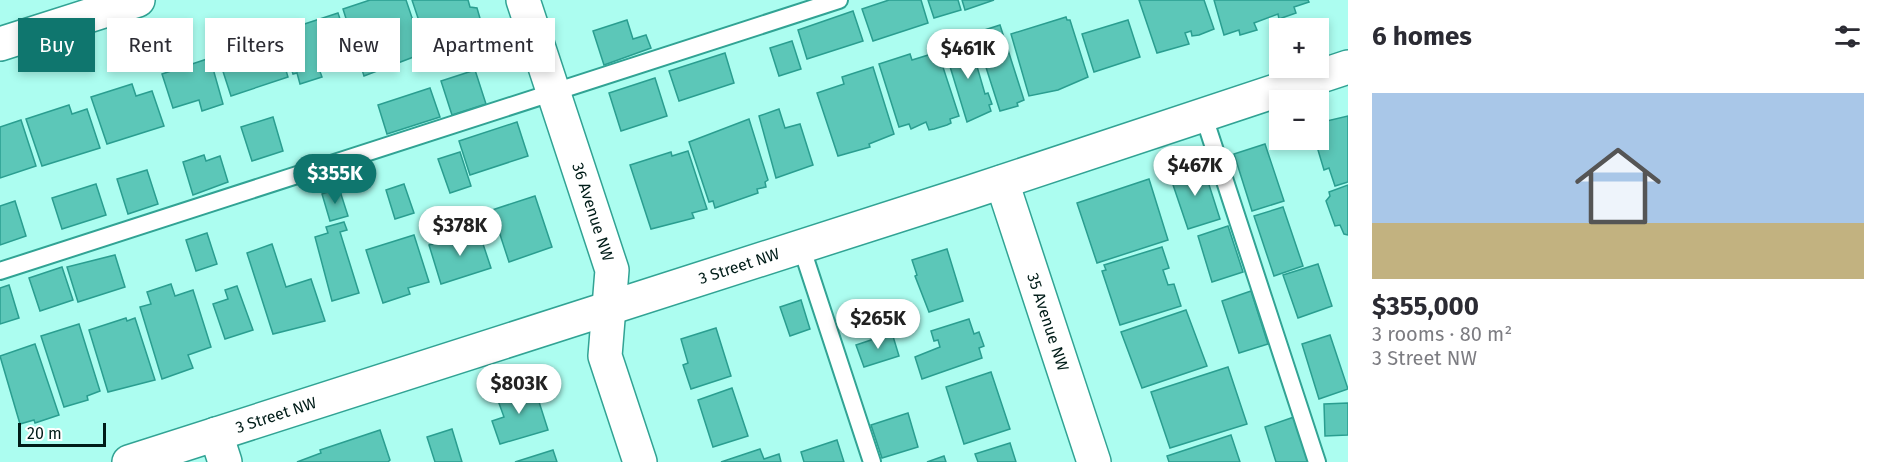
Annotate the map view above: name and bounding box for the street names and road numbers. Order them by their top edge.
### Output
street label: 36 Avenue NW [568,160,618,264]
street label: 3 Street NW [696,244,782,288]
street label: 35 Avenue NW [1023,271,1073,373]
street label: 3 Street NW [233,393,319,437]

